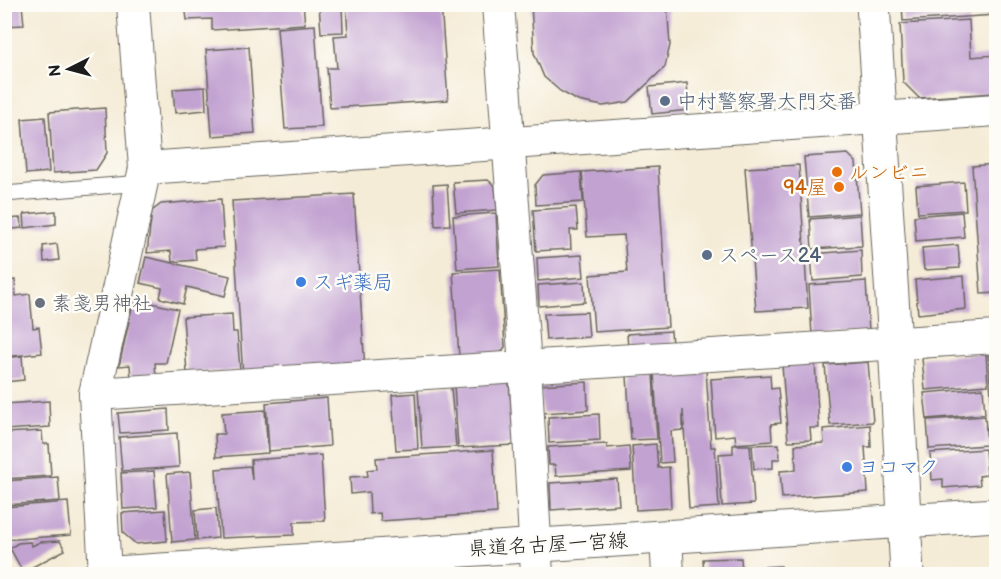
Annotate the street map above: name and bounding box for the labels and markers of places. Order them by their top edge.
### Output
place label: 中村警察署大門交番 [677,90,857,114]
marker: 中村警察署大門交番 [658,94,672,108]
place label: ルンビニ [849,161,929,185]
marker: ルンビニ [830,165,844,179]
place label: 94屋 [783,176,827,200]
marker: 94屋 [832,180,846,194]
place label: スペース24 [719,244,822,268]
marker: スペース24 [700,248,714,262]
place label: スギ薬局 [313,271,393,295]
marker: スギ薬局 [294,275,308,289]
place label: 素戔男神社 [52,292,152,316]
marker: 素戔男神社 [33,296,47,310]
place label: ヨコマク [859,456,939,480]
marker: ヨコマク [840,460,854,474]

